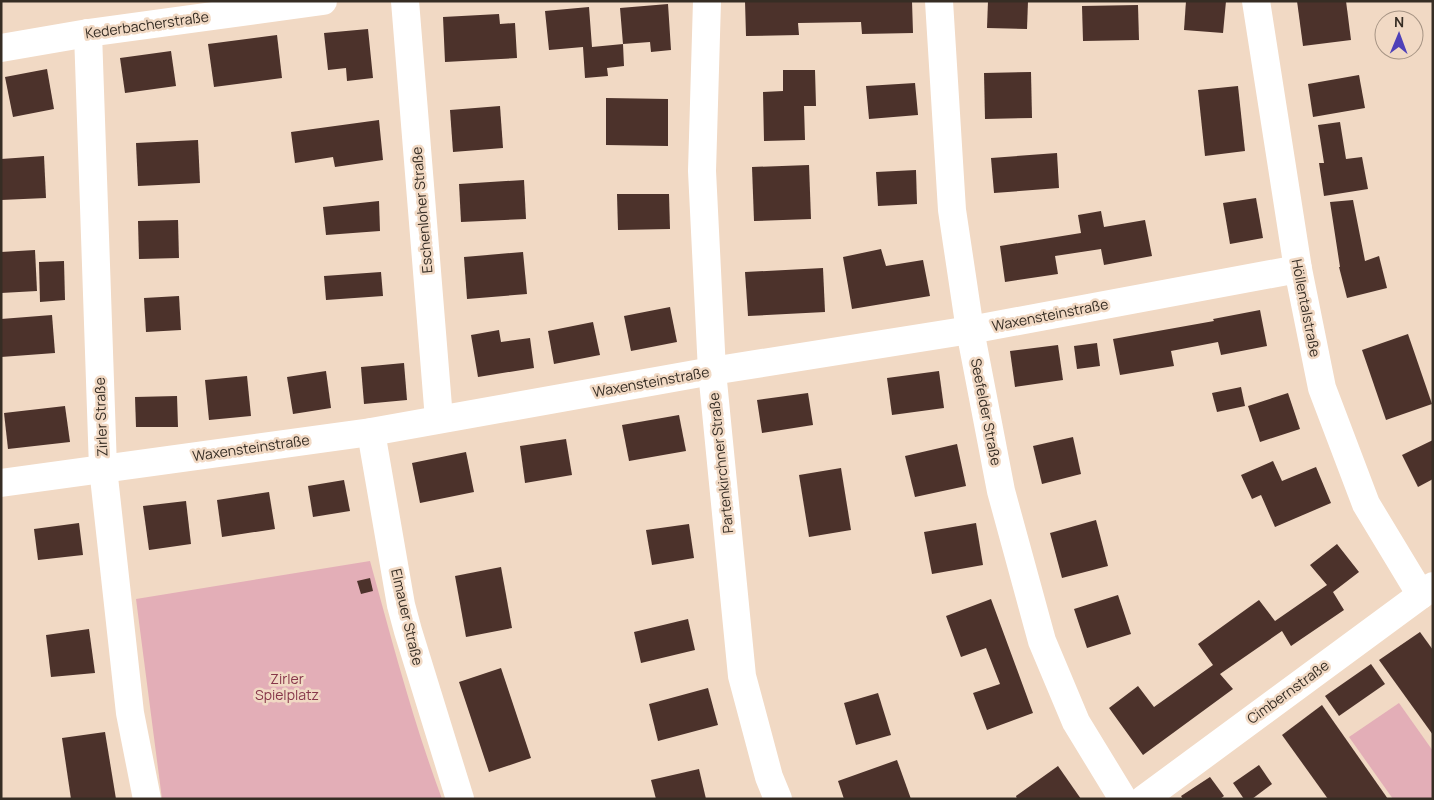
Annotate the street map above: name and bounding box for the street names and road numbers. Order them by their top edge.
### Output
street label: Kederbacherstraße [84,6,210,43]
street label: Eschenloher Straße [407,146,436,274]
street label: Höllentalstraße [1288,257,1325,359]
street label: Waxensteinstraße [990,294,1110,335]
street label: Seefelder Straße [967,357,1006,467]
street label: Waxensteinstraße [591,362,711,401]
street label: Zirler Straße [90,377,111,457]
street label: Partenkirchner Straße [704,392,737,534]
street label: Waxensteinstraße [191,430,311,465]
street label: Elmauer Straße [387,567,428,667]
street label: Cimbernstraße [1243,655,1333,728]

